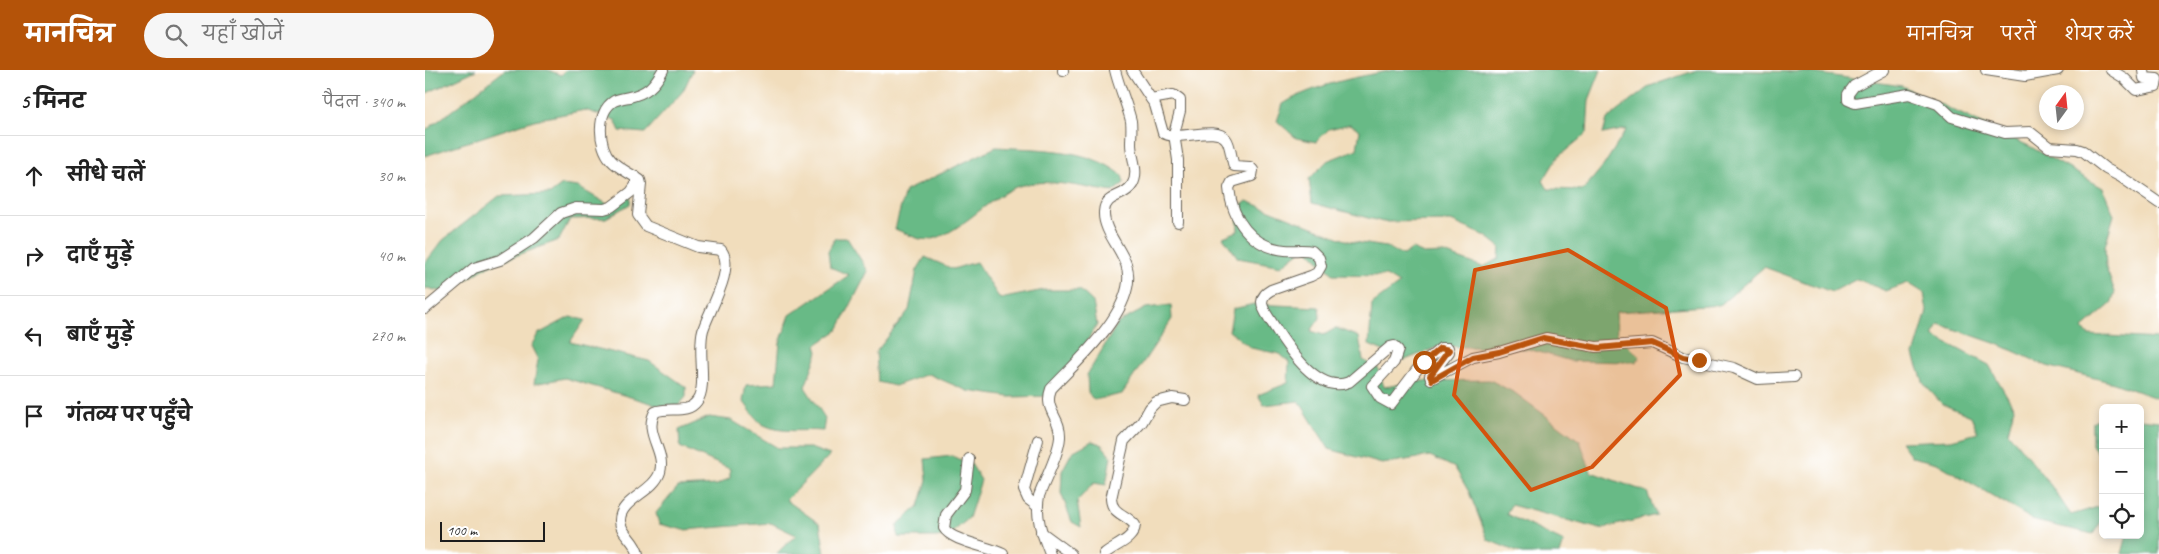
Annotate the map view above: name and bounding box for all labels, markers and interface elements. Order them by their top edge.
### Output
search box [144,13,494,58]
text: मानचित्र [25,19,114,49]
icon: search [162,21,190,49]
text: यहाँ खोजें [202,22,284,46]
text: मानचित्र [1907,23,1973,45]
text: परतें [2001,23,2036,45]
text: शेयर करें [2064,23,2134,45]
north arrow [2039,85,2084,130]
text: 5 मिनट [20,88,85,114]
text: पैदल · 340 m [323,92,405,112]
icon: ahead [20,162,48,190]
text: सीधे चलें [67,163,145,187]
text: 30 m [378,166,405,186]
icon: right [20,242,48,270]
text: दाएँ मुड़ें [67,243,133,267]
text: 40 m [378,246,405,266]
icon: left [20,322,48,350]
text: बाएँ मुड़ें [67,323,133,347]
text: 270 m [371,326,405,346]
route end [1688,349,1711,372]
route start [1413,351,1436,374]
icon: arrive [20,402,48,430]
text: गंतव्य पर पहुँचे [67,403,192,427]
map controls [2099,404,2144,539]
button: + [2099,404,2144,449]
button: − [2099,449,2144,494]
button: locate [2099,494,2144,539]
scale bar [440,519,545,542]
text: 100 m [447,522,477,539]

